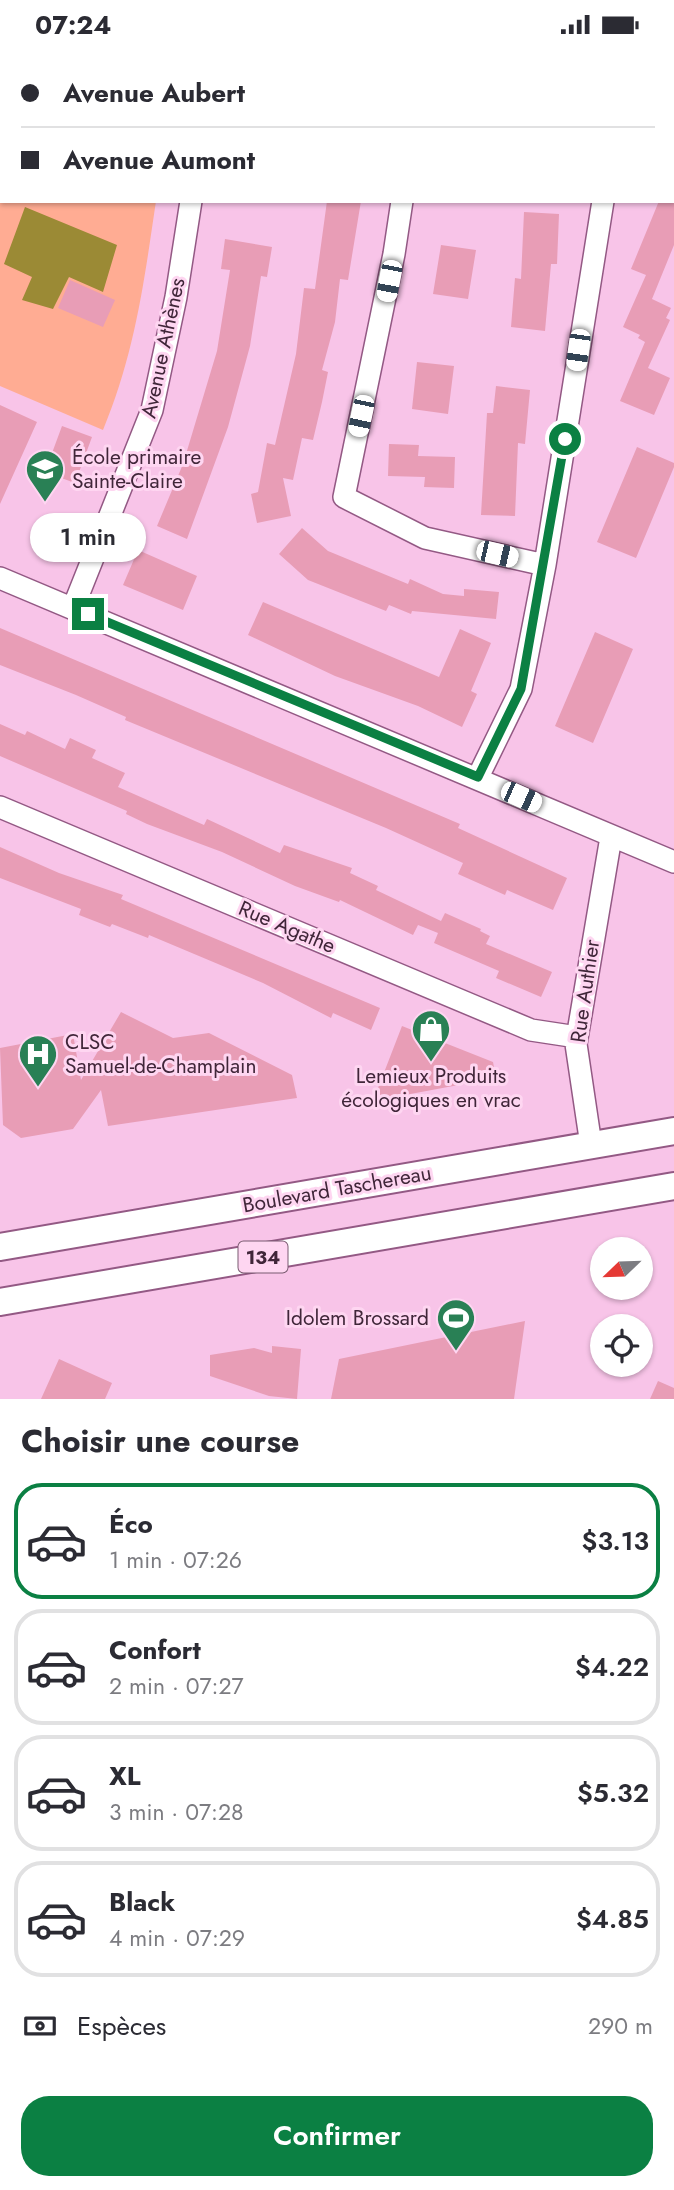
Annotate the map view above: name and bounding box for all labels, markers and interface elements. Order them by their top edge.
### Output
text: 07:24 [35,6,111,44]
text: Avenue Aubert [63,74,245,112]
text: Avenue Aumont [63,141,255,179]
car [375,258,404,304]
street label: Avenue Athènes [133,275,193,421]
car [565,328,592,372]
car [347,393,376,439]
route start [549,423,581,455]
place label: École primaire Sainte-Claire [72,442,201,496]
school or university icon: École primaire Sainte-Claire [24,448,66,503]
callout: 1 min [30,512,146,561]
text: 1 min [60,520,116,554]
car [475,539,520,569]
route end [72,598,104,630]
car [498,779,545,815]
street label: Rue Agathe [234,893,340,961]
street label: Rue Authier [563,937,607,1045]
shop icon: Lemieux Produits écologiques en vrac [410,1008,452,1063]
place label: CLSC Samuel-de-Champlain [65,1027,257,1081]
hospital icon: CLSC Samuel-de-Champlain [17,1033,59,1088]
place label: Lemieux Produits écologiques en vrac [341,1061,521,1115]
street label: Boulevard Taschereau [240,1158,434,1220]
north arrow [590,1237,653,1300]
map controls [590,1237,653,1377]
road number: 134 [238,1241,288,1273]
sports icon: Idolem Brossard [435,1297,477,1352]
place label: Idolem Brossard [286,1303,429,1333]
button: locate [590,1314,653,1377]
text: Choisir une course [21,1418,299,1464]
text: Éco [109,1505,153,1543]
icon: car [25,1510,88,1573]
text: $3.13 [582,1522,649,1560]
text: 1 min · 07:26 [109,1543,242,1577]
text: Confort [109,1631,201,1669]
icon: car [25,1636,88,1699]
text: $4.22 [575,1648,649,1686]
text: 2 min · 07:27 [109,1669,244,1703]
text: XL [109,1757,141,1795]
icon: car [25,1762,88,1825]
text: $5.32 [577,1774,649,1812]
text: 3 min · 07:28 [109,1795,244,1829]
text: Black [109,1883,175,1921]
icon: car [25,1888,88,1951]
text: $4.85 [576,1900,649,1938]
text: 4 min · 07:29 [109,1921,245,1955]
icon: cash [21,2007,59,2045]
text: Espèces [77,2007,166,2045]
text: 290 m [588,2009,653,2043]
button: Confirmer [21,2096,653,2176]

